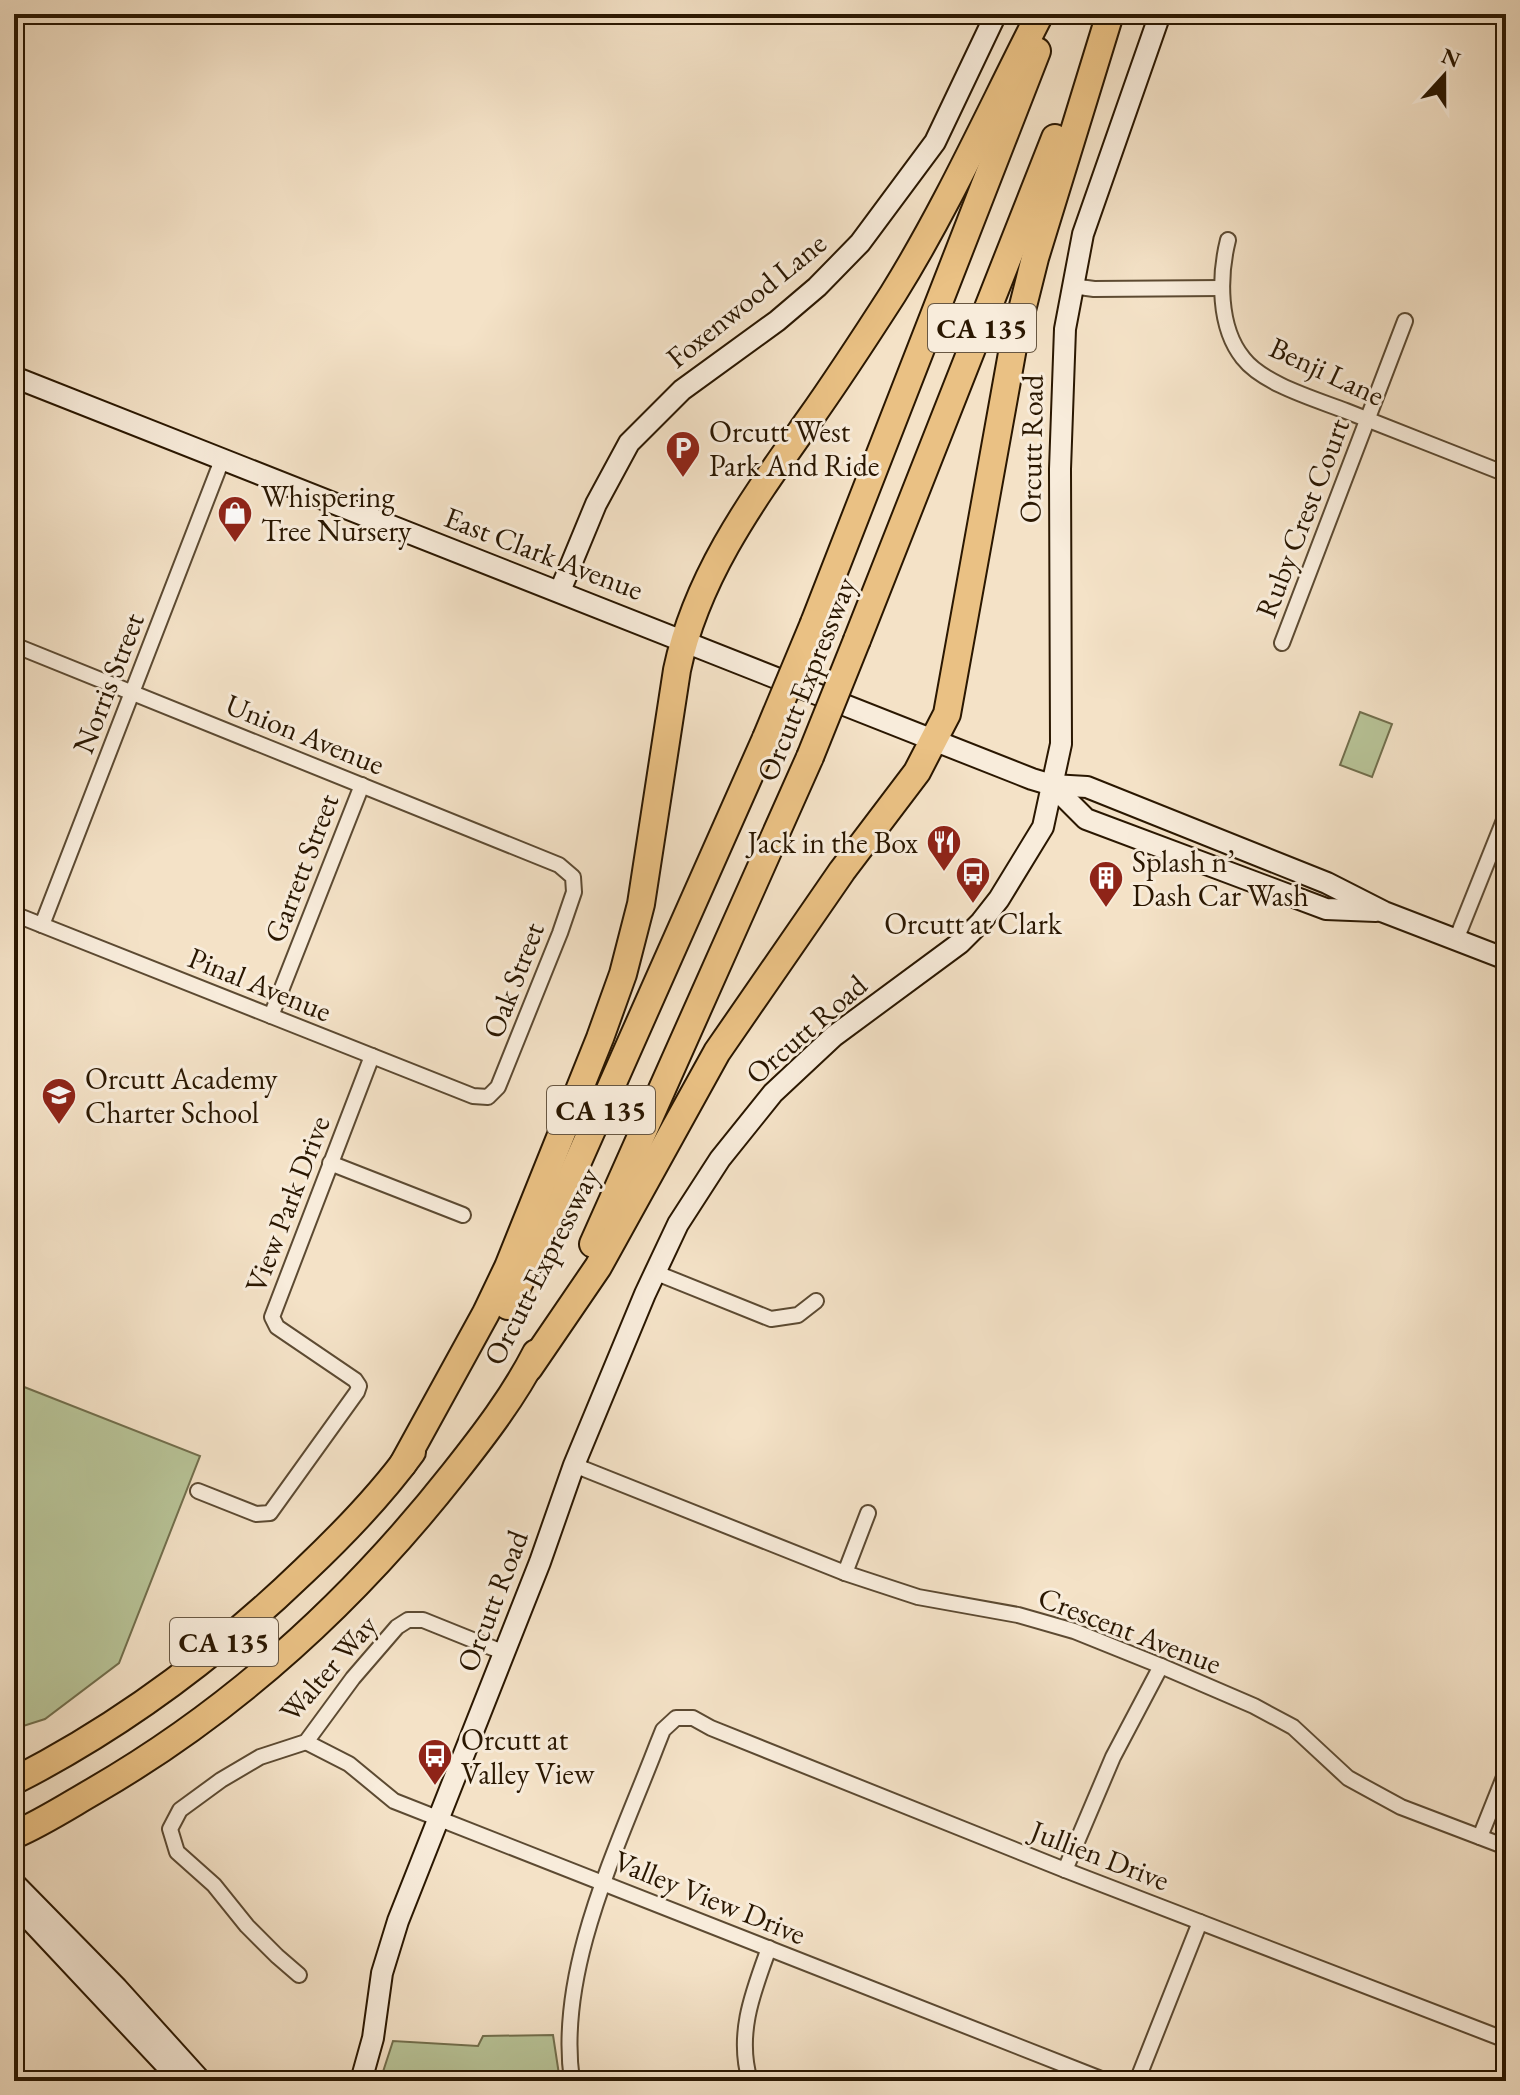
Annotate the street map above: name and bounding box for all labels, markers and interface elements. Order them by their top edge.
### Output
north arrow [1404,36,1484,116]
text: N [1437,41,1465,75]
street label: Foxenwood Lane [658,224,834,376]
road number: CA 135 [928,304,1036,352]
street label: Benji Lane [1263,327,1391,415]
street label: Orcutt Road [1010,374,1052,524]
place label: Orcutt West Park And Ride [709,412,880,485]
street label: Ruby Crest Court [1246,412,1358,623]
parking icon: Orcutt West Park And Ride [664,429,702,479]
place label: Whispering Tree Nursery [261,477,412,550]
shop icon: Whispering Tree Nursery [216,494,254,544]
street label: East Clark Avenue [439,497,649,609]
street label: Orcutt Expressway [747,570,865,787]
street label: Norris Street [63,607,153,759]
street label: Union Avenue [220,684,390,784]
street label: Garrett Street [255,788,347,948]
place label: Jack in the Box [744,823,918,862]
restaurant icon: Jack in the Box [925,823,963,873]
place label: Splash n’ Dash Car Wash [1132,842,1309,915]
bus stop icon: Orcutt at Clark [954,855,992,905]
building icon: Splash n’ Dash Car Wash [1087,859,1125,909]
place label: Orcutt at Clark [884,904,1063,943]
street label: Oak Street [473,916,553,1043]
street label: Pinal Avenue [183,938,337,1030]
street label: Orcutt Road [737,965,875,1092]
place label: Orcutt Academy Charter School [85,1059,278,1132]
school or university icon: Orcutt Academy Charter School [40,1076,78,1126]
road number: CA 135 [547,1086,655,1134]
street label: View Park Drive [235,1110,339,1298]
street label: Orcutt Expressway [474,1160,608,1372]
street label: Orcutt Road [447,1524,537,1677]
street label: Crescent Avenue [1033,1577,1227,1683]
street label: Walter Way [271,1605,386,1730]
road number: CA 135 [170,1618,278,1666]
place label: Orcutt at Valley View [461,1720,595,1793]
bus stop icon: Orcutt at Valley View [416,1737,454,1787]
street label: Jullien Drive [1022,1810,1175,1899]
street label: Valley View Drive [608,1841,812,1953]

